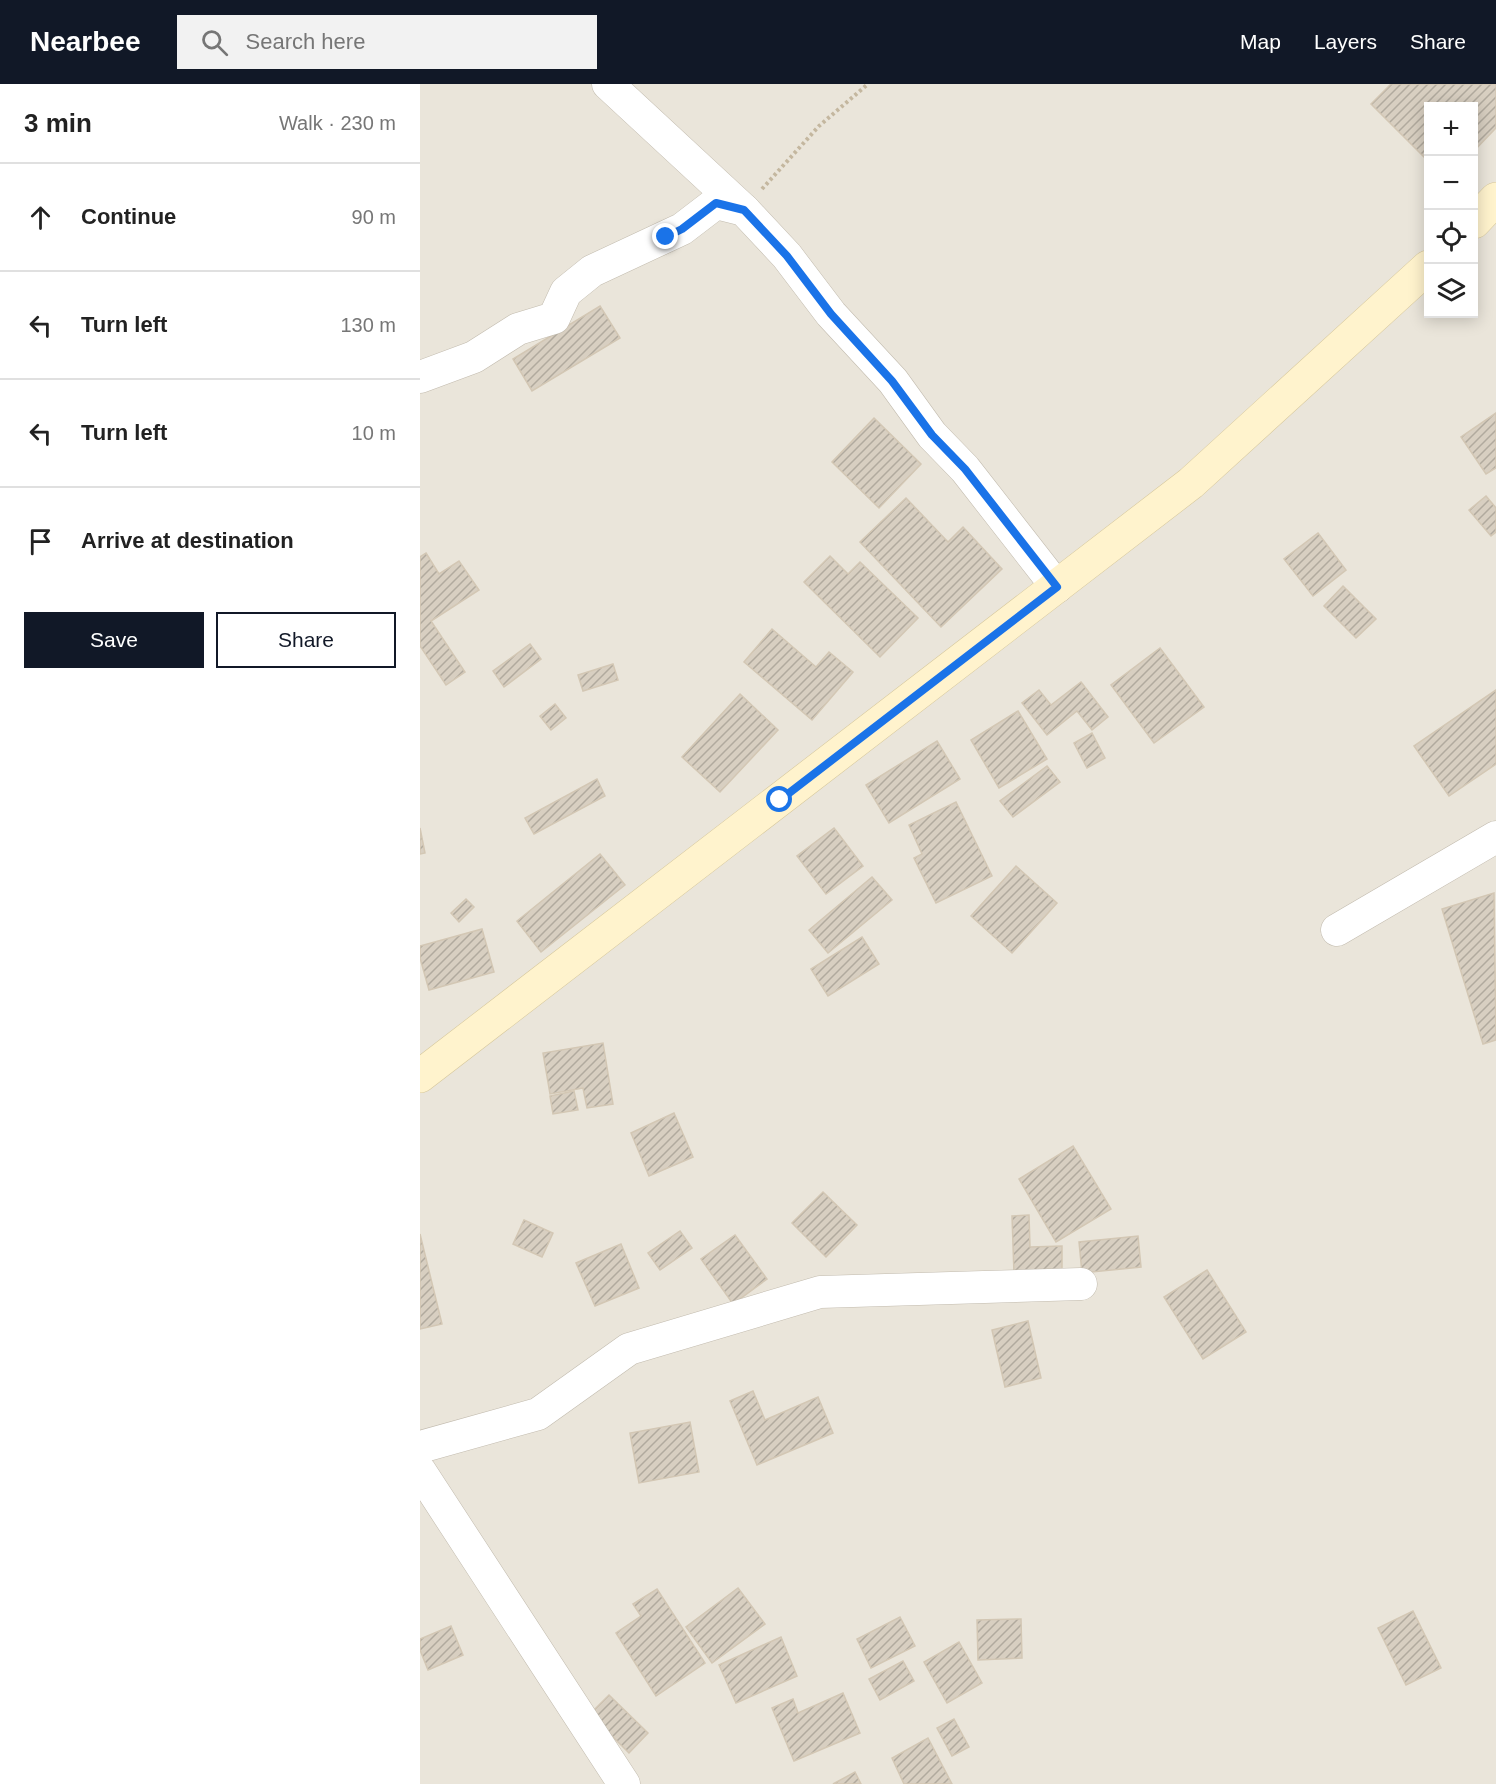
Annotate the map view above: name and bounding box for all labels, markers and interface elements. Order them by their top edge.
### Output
search box [177,15,597,69]
text: Nearbee [30,26,141,57]
icon: search [198,26,231,59]
text: Search here [246,29,365,54]
text: Map [1240,30,1281,53]
text: Layers [1314,30,1377,53]
text: Share [1410,30,1466,53]
map controls [1424,102,1478,318]
button: + [1424,102,1478,156]
text: 3 min [24,108,92,138]
text: Walk · 230 m [279,112,396,134]
button: − [1424,156,1478,210]
icon: ahead [24,201,57,234]
text: Continue [81,204,176,229]
text: 90 m [352,206,396,228]
button: locate [1424,210,1478,264]
route end [652,223,678,249]
button: layers [1424,264,1478,318]
icon: left [24,309,57,342]
text: Turn left [81,312,167,337]
text: 130 m [340,314,396,336]
icon: left [24,417,57,450]
text: Turn left [81,420,167,445]
text: 10 m [352,422,396,444]
icon: arrive [24,525,57,558]
text: Arrive at destination [81,528,294,553]
button: Save [24,612,204,668]
button: Share [216,612,396,668]
route start [766,786,792,812]

